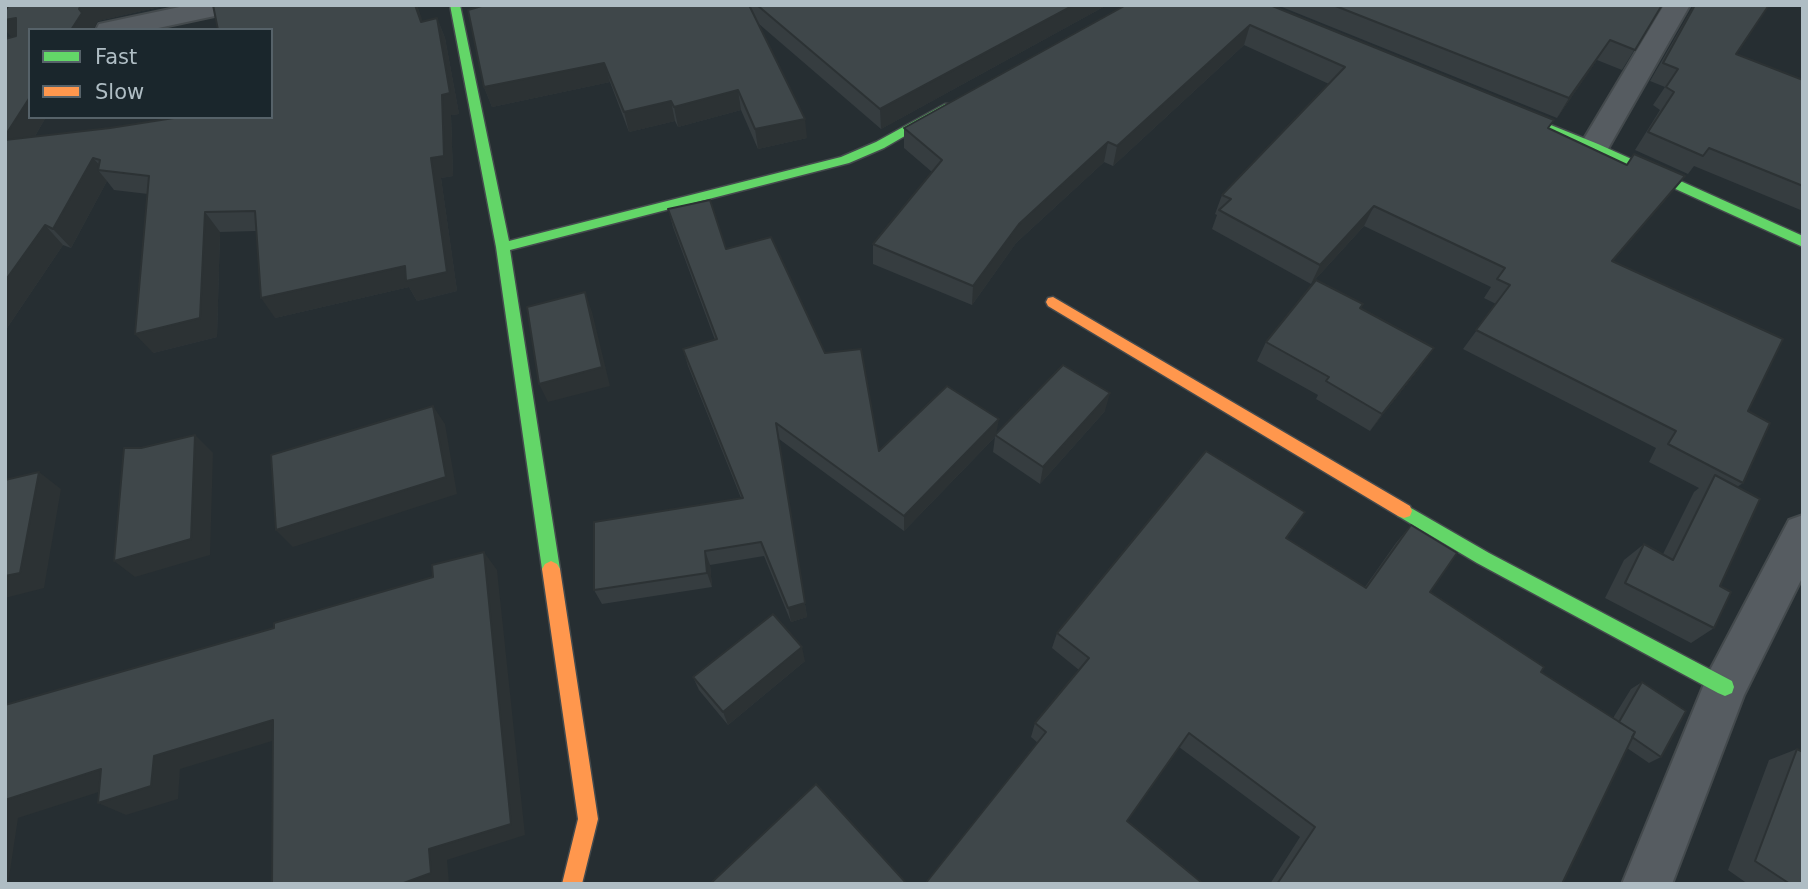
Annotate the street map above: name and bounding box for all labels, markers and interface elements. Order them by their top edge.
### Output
legend [28,28,273,119]
text: Fast [95,45,137,69]
text: Slow [95,80,144,104]

